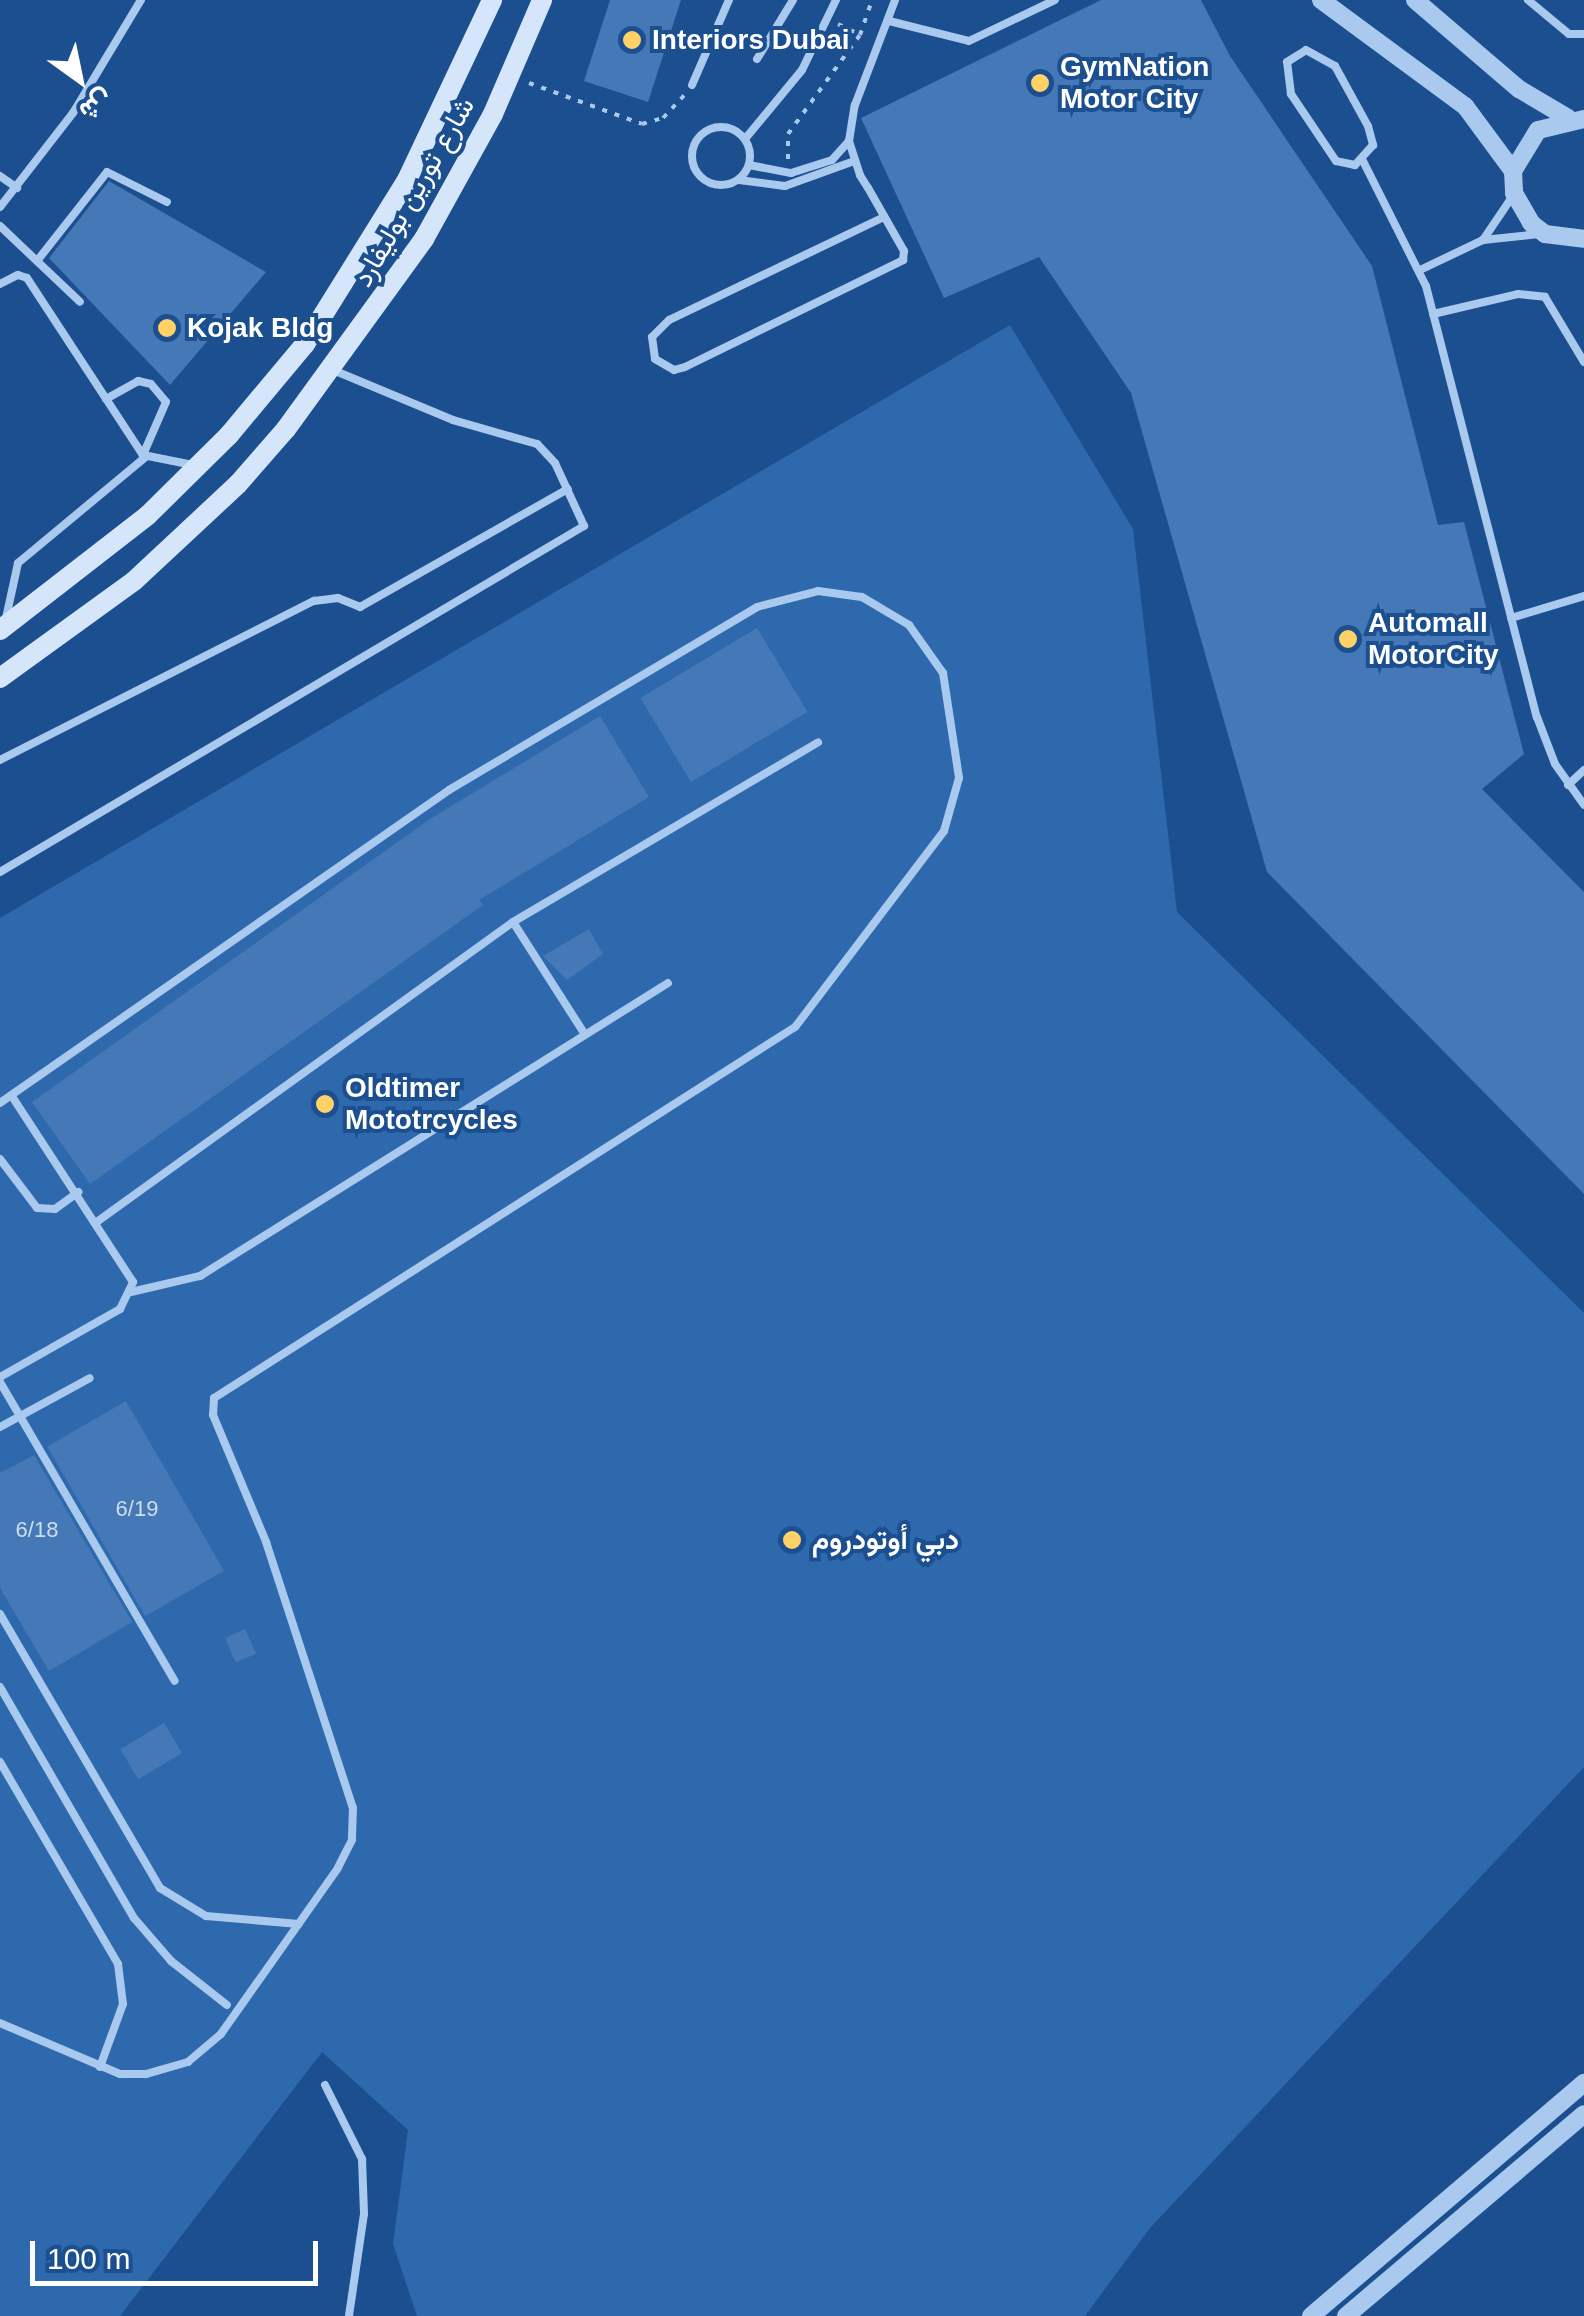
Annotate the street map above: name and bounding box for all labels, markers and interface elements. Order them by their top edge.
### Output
place label: Interiors Dubai [652,23,850,57]
marker: Interiors Dubai [621,29,643,51]
north arrow [30,30,130,130]
place label: GymNation Motor City [1060,50,1209,116]
marker: GymNation Motor City [1029,72,1051,94]
text: ش [74,83,119,128]
street label: شارع تورين بوليفارد [346,91,482,293]
place label: Kojak Bldg [187,311,333,345]
marker: Kojak Bldg [156,317,178,339]
place label: Automall MotorCity [1368,606,1499,672]
marker: Automall MotorCity [1337,628,1359,650]
place label: Oldtimer Mototrcycles [345,1071,518,1137]
marker: Oldtimer Mototrcycles [314,1093,336,1115]
house number: 6/19 [116,1496,158,1522]
house number: 6/18 [16,1517,58,1543]
place label: دبي أوتودروم [812,1523,959,1557]
marker: دبي أوتودروم [781,1529,803,1551]
scale bar [35,2221,322,2283]
text: 100 m [47,2242,130,2275]

